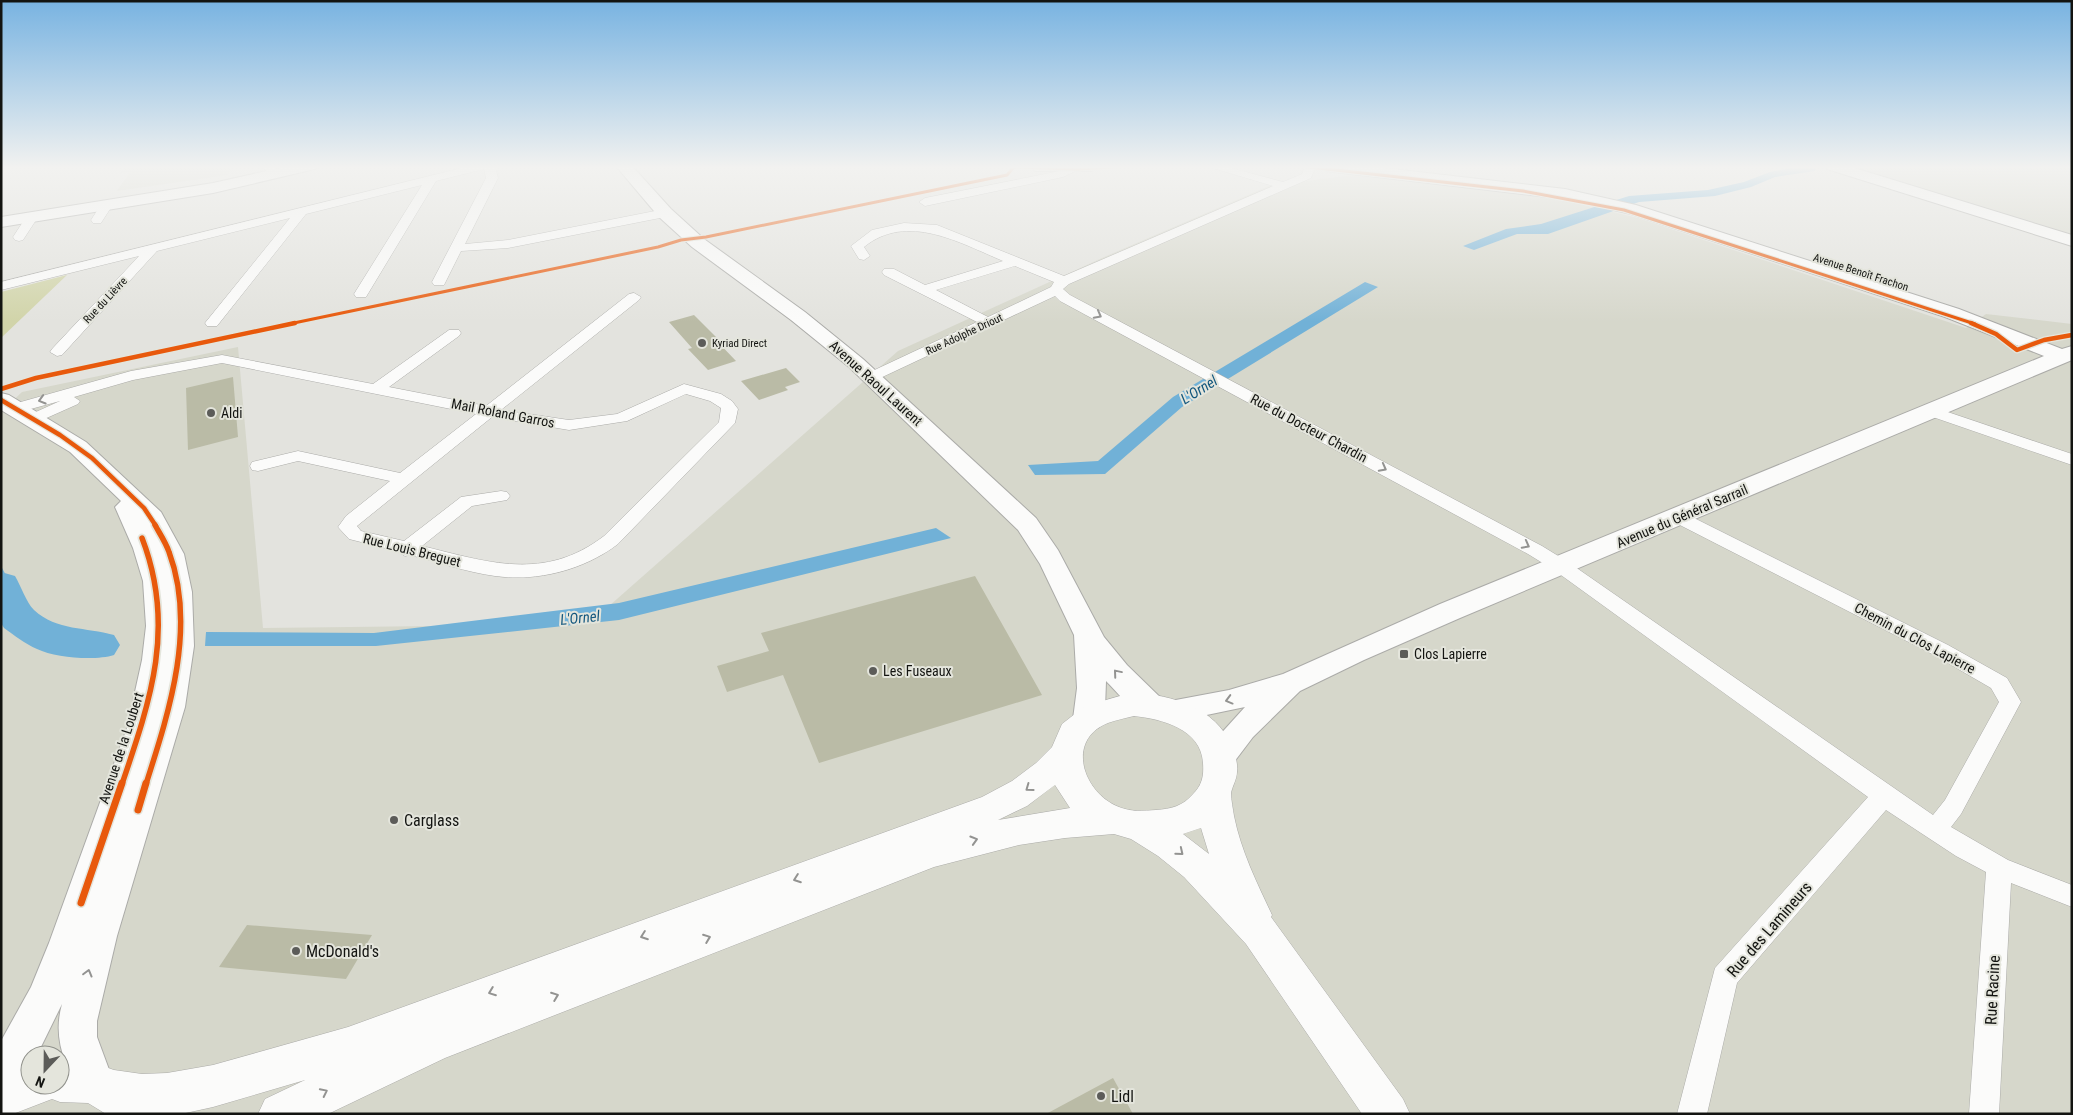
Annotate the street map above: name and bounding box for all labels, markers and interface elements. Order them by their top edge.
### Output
street label: Avenue Benoît Frachon [1812,251,1910,294]
street label: Rue du Lièvre [81,275,130,326]
one-way arrow [1093,309,1102,319]
street label: Rue Adolphe Driout [924,311,1005,358]
marker: Kyriad Direct [696,337,708,349]
place label: Kyriad Direct [712,337,767,350]
street label: Avenue Raoul Laurent [826,337,926,429]
water label: L'Ornel [1177,371,1221,408]
street label: Rue du Docteur Chardin [1248,390,1370,466]
one-way arrow [38,395,46,405]
street label: Mail Roland Garros [450,395,556,431]
place label: Aldi [221,405,242,421]
marker: Aldi [205,407,217,419]
one-way arrow [1377,462,1386,472]
street label: Avenue du Général Sarrail [1614,481,1750,551]
street label: Rue Louis Breguet [362,530,462,570]
one-way arrow [1521,539,1530,549]
street label: Chemin du Clos Lapierre [1852,599,1979,677]
water label: L'Ornel [559,607,601,629]
place label: Clos Lapierre [1414,646,1487,662]
marker: Clos Lapierre [1398,648,1410,660]
place label: Les Fuseaux [883,663,952,679]
marker: Les Fuseaux [867,665,879,677]
one-way arrow [1114,669,1123,678]
street label: Avenue de la Loubert [95,690,147,806]
one-way arrow [1226,695,1234,705]
one-way arrow [1025,782,1035,791]
place label: Carglass [404,811,459,830]
marker: Carglass [388,814,400,826]
one-way arrow [969,835,978,845]
one-way arrow [1174,847,1183,855]
one-way arrow [793,873,802,883]
street label: Rue des Lamineurs [1723,878,1816,981]
one-way arrow [641,930,649,940]
one-way arrow [702,934,710,944]
place label: McDonald's [306,942,379,961]
marker: McDonald's [290,945,302,957]
street label: Rue Racine [1981,955,2004,1025]
one-way arrow [83,970,93,978]
one-way arrow [488,986,497,996]
one-way arrow [550,992,558,1002]
north arrow [20,1045,70,1095]
text: N [33,1073,47,1091]
place label: Lidl [1111,1087,1134,1106]
one-way arrow [319,1088,328,1099]
marker: Lidl [1095,1090,1107,1102]

